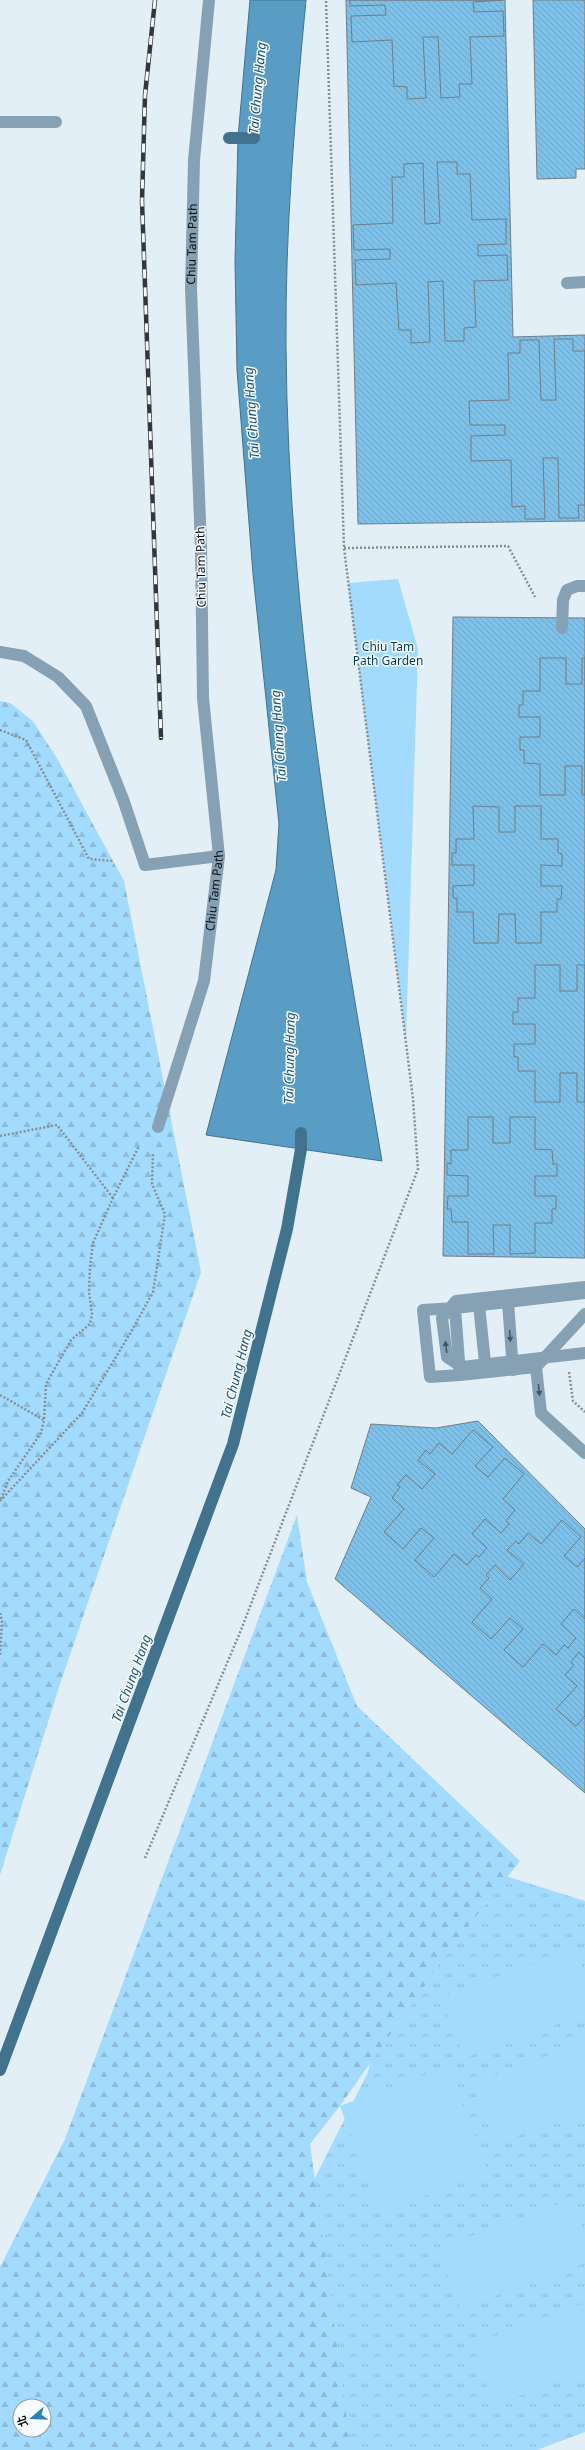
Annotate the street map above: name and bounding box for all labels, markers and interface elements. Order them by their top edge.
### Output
water label: Tai Chung Hang [244,41,270,135]
street label: Chiu Tam Path [182,203,201,285]
water label: Tai Chung Hang [239,366,263,460]
street label: Chiu Tam Path [191,526,210,608]
park label: Chiu Tam Path Garden [353,638,423,669]
water label: Tai Chung Hang [266,689,290,783]
street label: Chiu Tam Path [201,850,227,932]
water label: Tai Chung Hang [279,1011,299,1104]
water label: Tai Chung Hang [216,1327,256,1421]
one-way arrow [507,1330,514,1342]
one-way arrow [443,1341,449,1353]
one-way arrow [536,1384,542,1396]
water label: Tai Chung Hang [107,1631,155,1724]
north arrow [12,2398,52,2438]
text: 北 [13,2414,31,2429]

